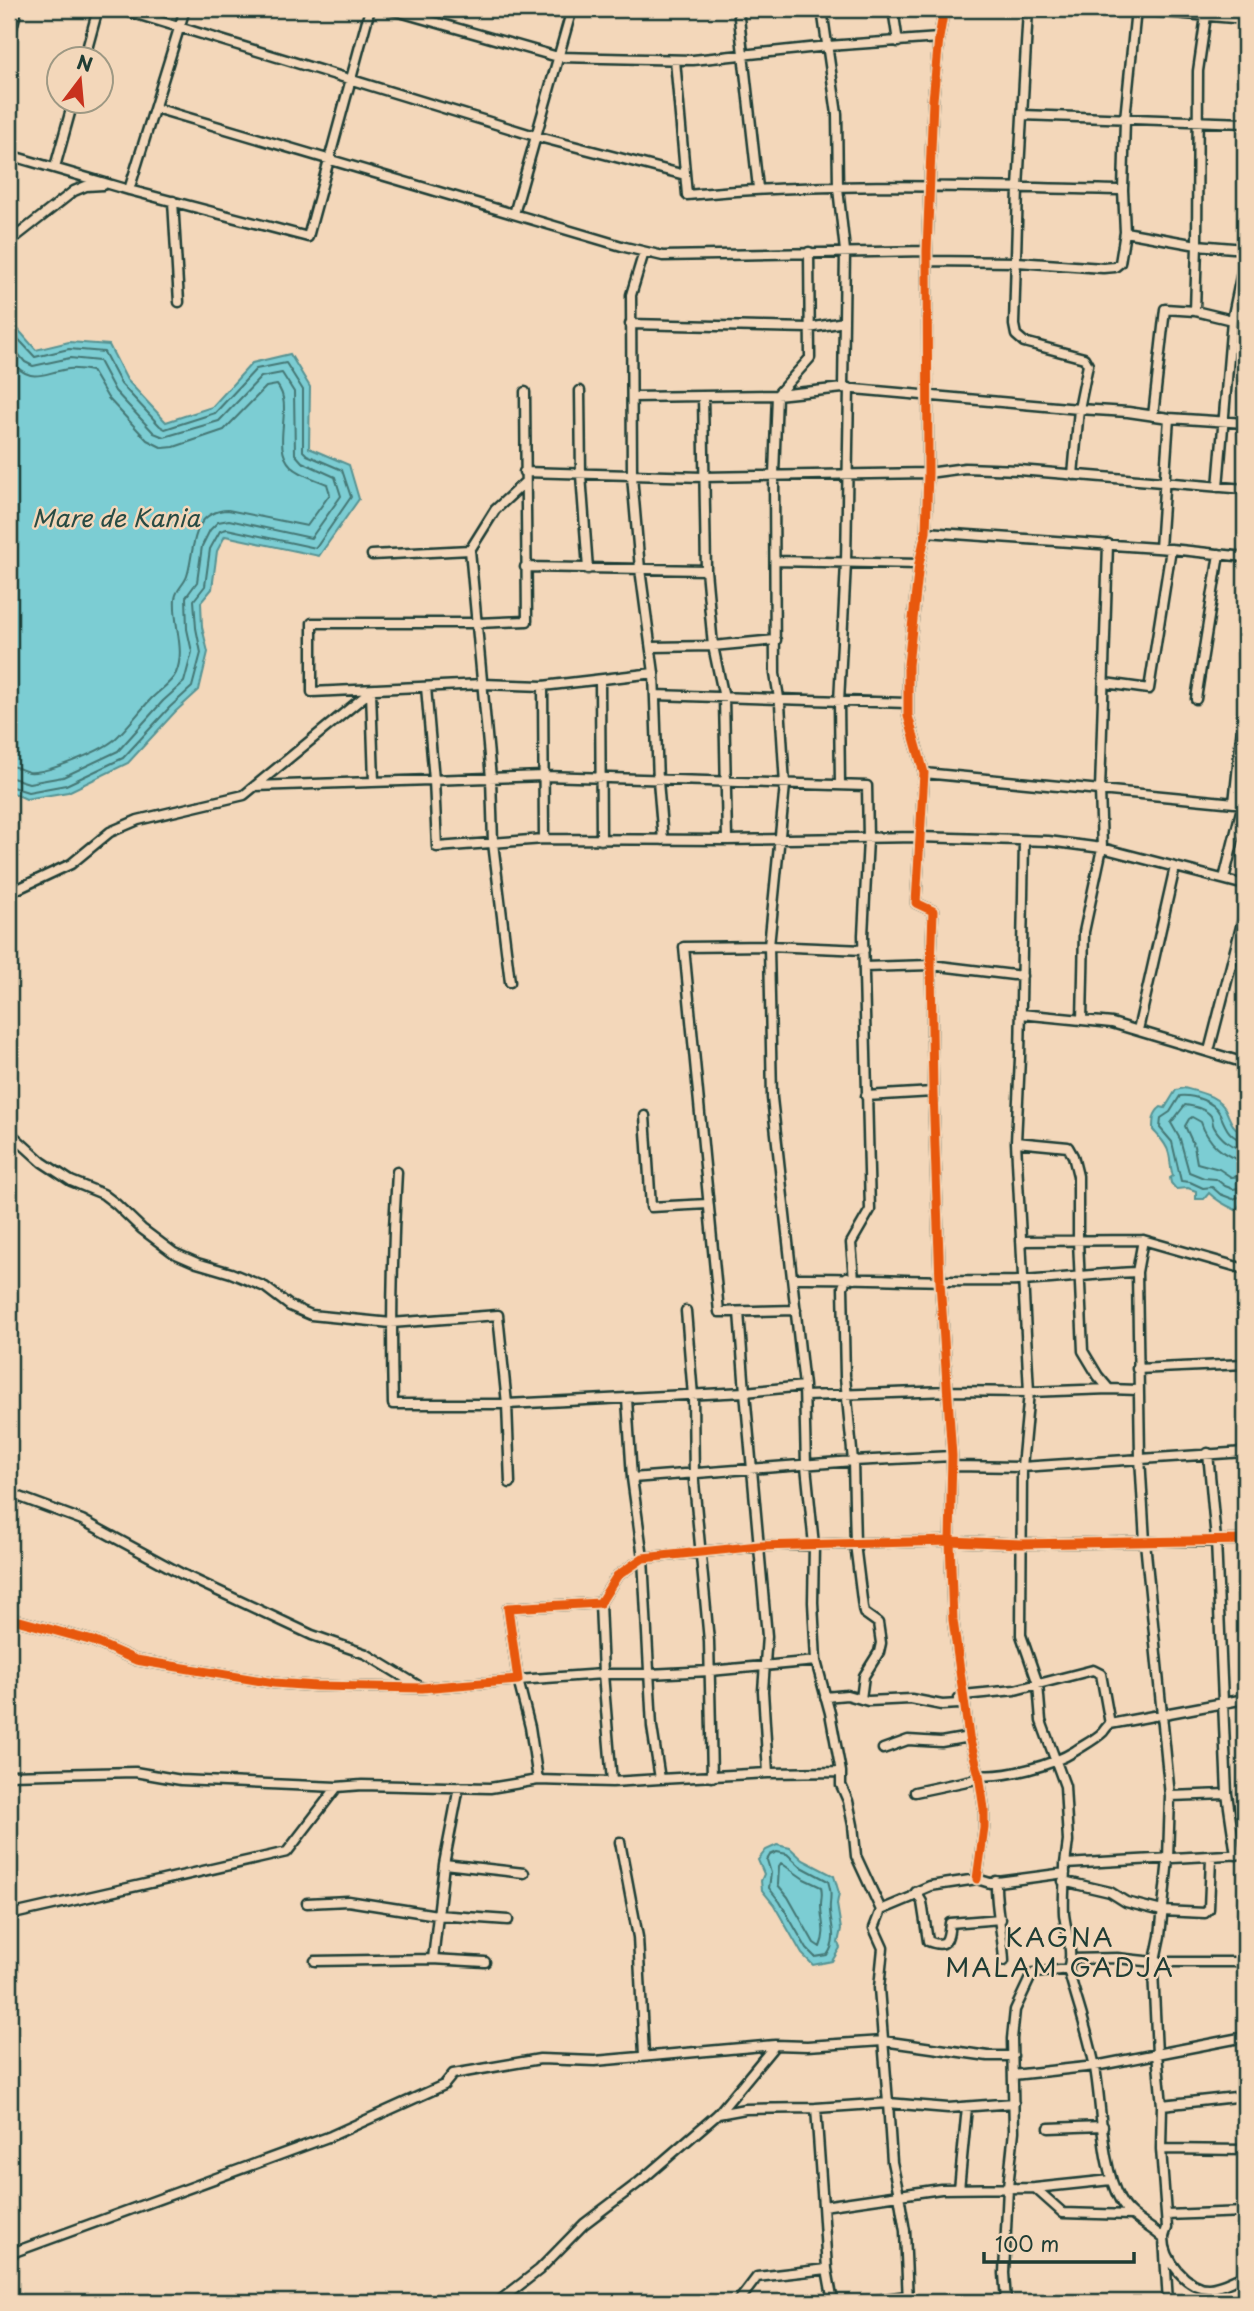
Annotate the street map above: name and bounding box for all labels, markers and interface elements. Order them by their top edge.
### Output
north arrow [46,46,116,116]
text: N [74,47,96,78]
water label: Mare de Kania [32,499,201,535]
district label: KAGNA MALAM GADJA [945,1917,1175,1986]
scale bar [984,2220,1135,2264]
text: 100 m [995,2227,1059,2259]

